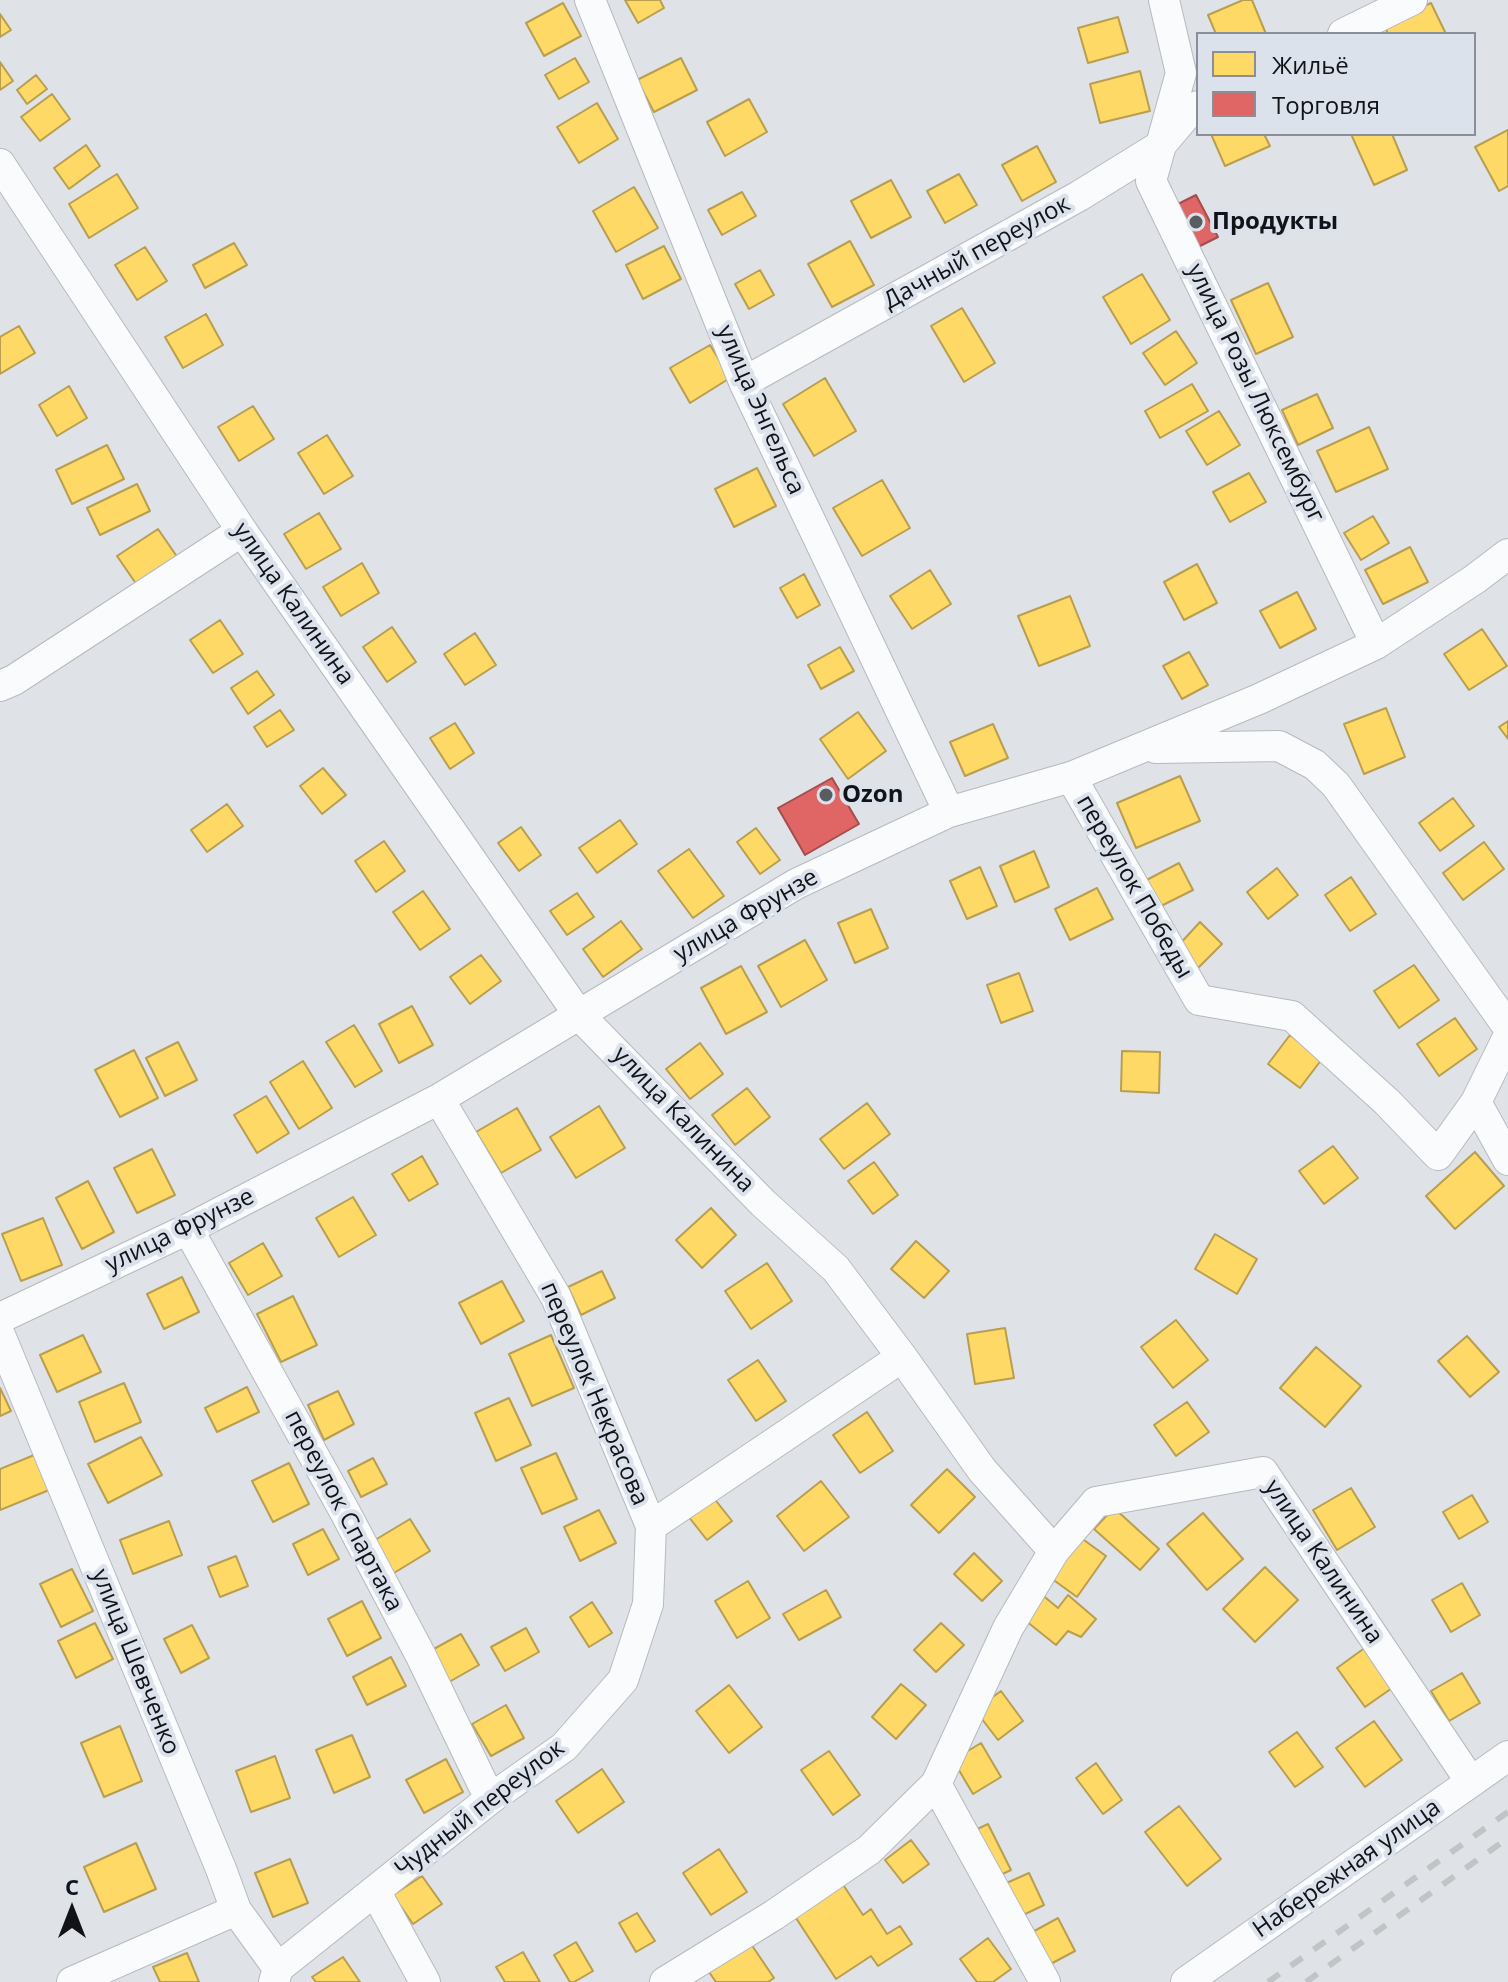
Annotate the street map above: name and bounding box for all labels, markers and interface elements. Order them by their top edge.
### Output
legend [1196,32,1476,136]
text: Жильё [1272,48,1349,81]
text: Торговля [1272,88,1380,121]
street label: Дачный переулок [879,190,1075,316]
place label: Продукты [1212,208,1338,236]
marker: Продукты [1187,213,1205,231]
street label: улица Розы Люксембург [1180,259,1330,527]
street label: улица Энгельса [710,321,810,499]
street label: улица Калинина [226,517,360,691]
place label: Ozon [842,781,903,809]
marker: Ozon [817,786,835,804]
street label: переулок Победы [1070,790,1198,984]
street label: улица Фрунзе [669,863,823,969]
street label: улица Калинина [606,1041,760,1199]
street label: улица Фрунзе [101,1183,259,1279]
street label: переулок Некрасова [534,1278,654,1510]
street label: переулок Спартака [278,1405,408,1617]
street label: улица Калинина [1258,1475,1388,1649]
street label: улица Шевченко [85,1565,185,1759]
street label: Чудный переулок [390,1734,570,1884]
street label: Набережная улица [1248,1794,1446,1944]
north arrow [32,1870,112,1950]
text: С [65,1871,79,1901]

